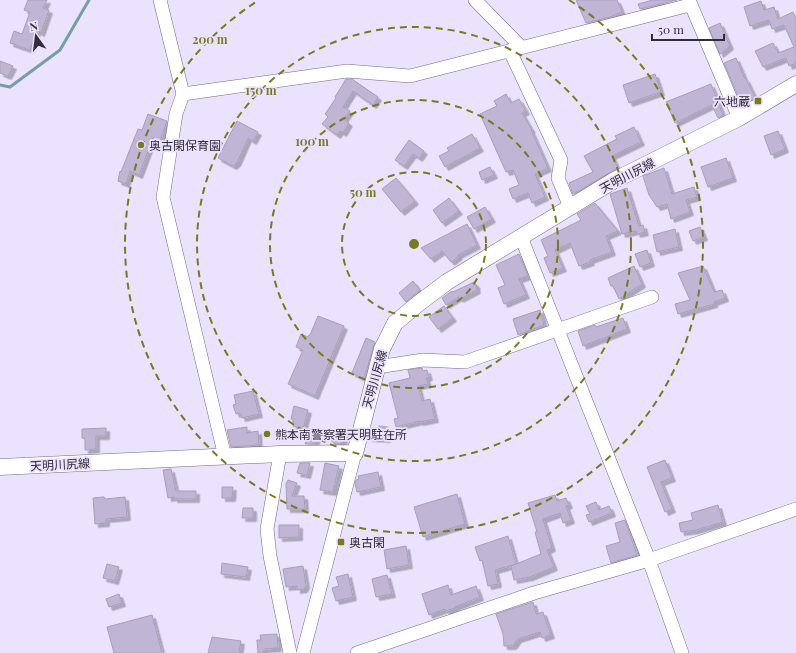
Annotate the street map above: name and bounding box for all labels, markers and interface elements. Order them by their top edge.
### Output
north arrow [16,16,56,56]
scale bar [652,16,724,42]
text: N [28,18,39,34]
text: 50 m [658,21,684,37]
text: 200 m [192,31,228,47]
text: 150 m [245,82,277,98]
place label: 六地蔵 [714,93,750,109]
marker: 六地蔵 [753,96,763,106]
text: 100 m [295,133,329,149]
place label: 奥古閑保育園 [149,137,221,153]
marker: 奥古閑保育園 [136,140,146,150]
street label: 天明川尻線 [597,154,657,196]
text: 50 m [350,184,377,200]
centre of rings [407,237,421,251]
street label: 天明川尻線 [358,348,390,410]
place label: 熊本南警察署天明駐在所 [275,426,407,442]
marker: 熊本南警察署天明駐在所 [262,429,272,439]
street label: 天明川尻線 [30,454,90,474]
place label: 奥古閑 [349,534,385,550]
marker: 奥古閑 [336,537,346,547]

